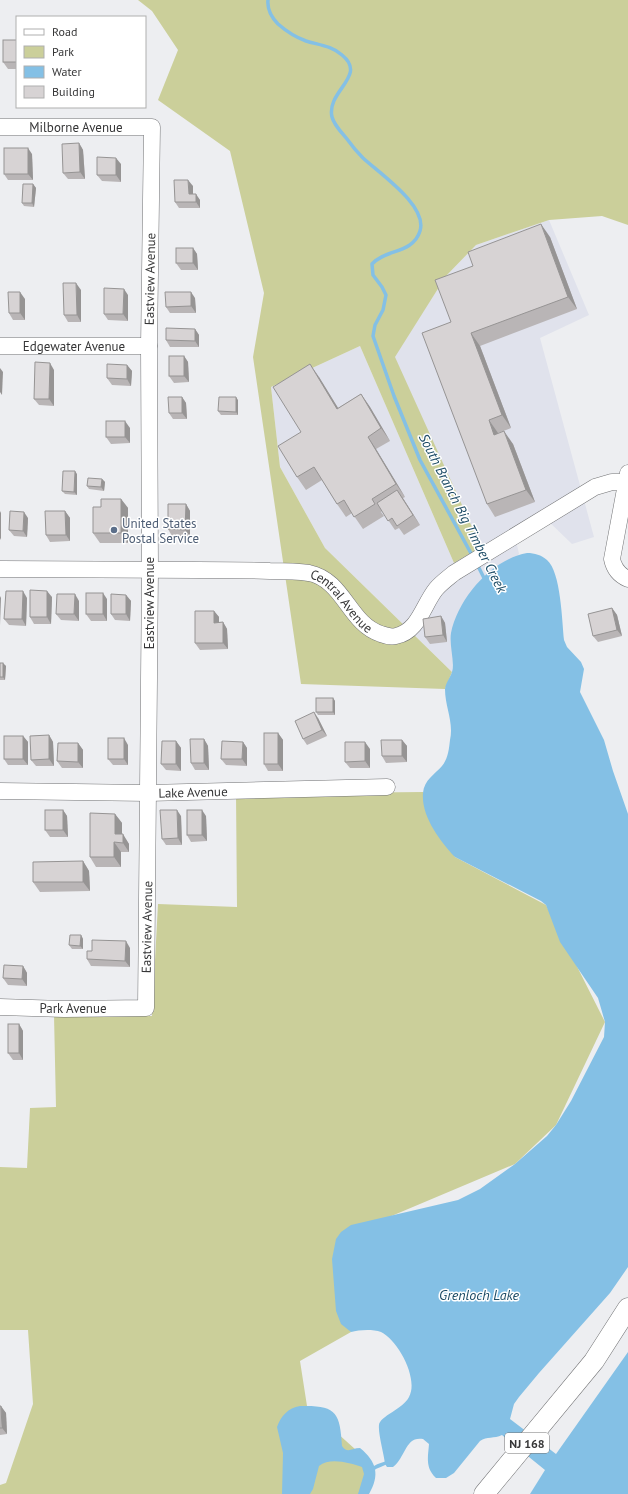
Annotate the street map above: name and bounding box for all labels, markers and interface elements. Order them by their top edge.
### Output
legend [16,16,146,108]
text: Road [52,24,77,39]
text: Park [52,44,74,59]
text: Water [52,64,82,79]
text: Building [52,84,95,99]
street label: Milborne Avenue [29,119,123,136]
street label: Eastview Avenue [141,233,159,325]
street label: Edgewater Avenue [23,338,125,355]
water label: South Branch Big Timber Creek [415,430,511,596]
place label: United States Postal Service [122,515,199,547]
marker: United States Postal Service [109,525,119,535]
street label: Eastview Avenue [141,557,158,649]
street label: Central Avenue [308,565,376,636]
street label: Lake Avenue [158,783,228,801]
street label: Eastview Avenue [138,881,156,973]
street label: Park Avenue [39,1000,107,1017]
water label: Grenloch Lake [439,1286,519,1304]
road number: NJ 168 [505,1433,549,1453]

